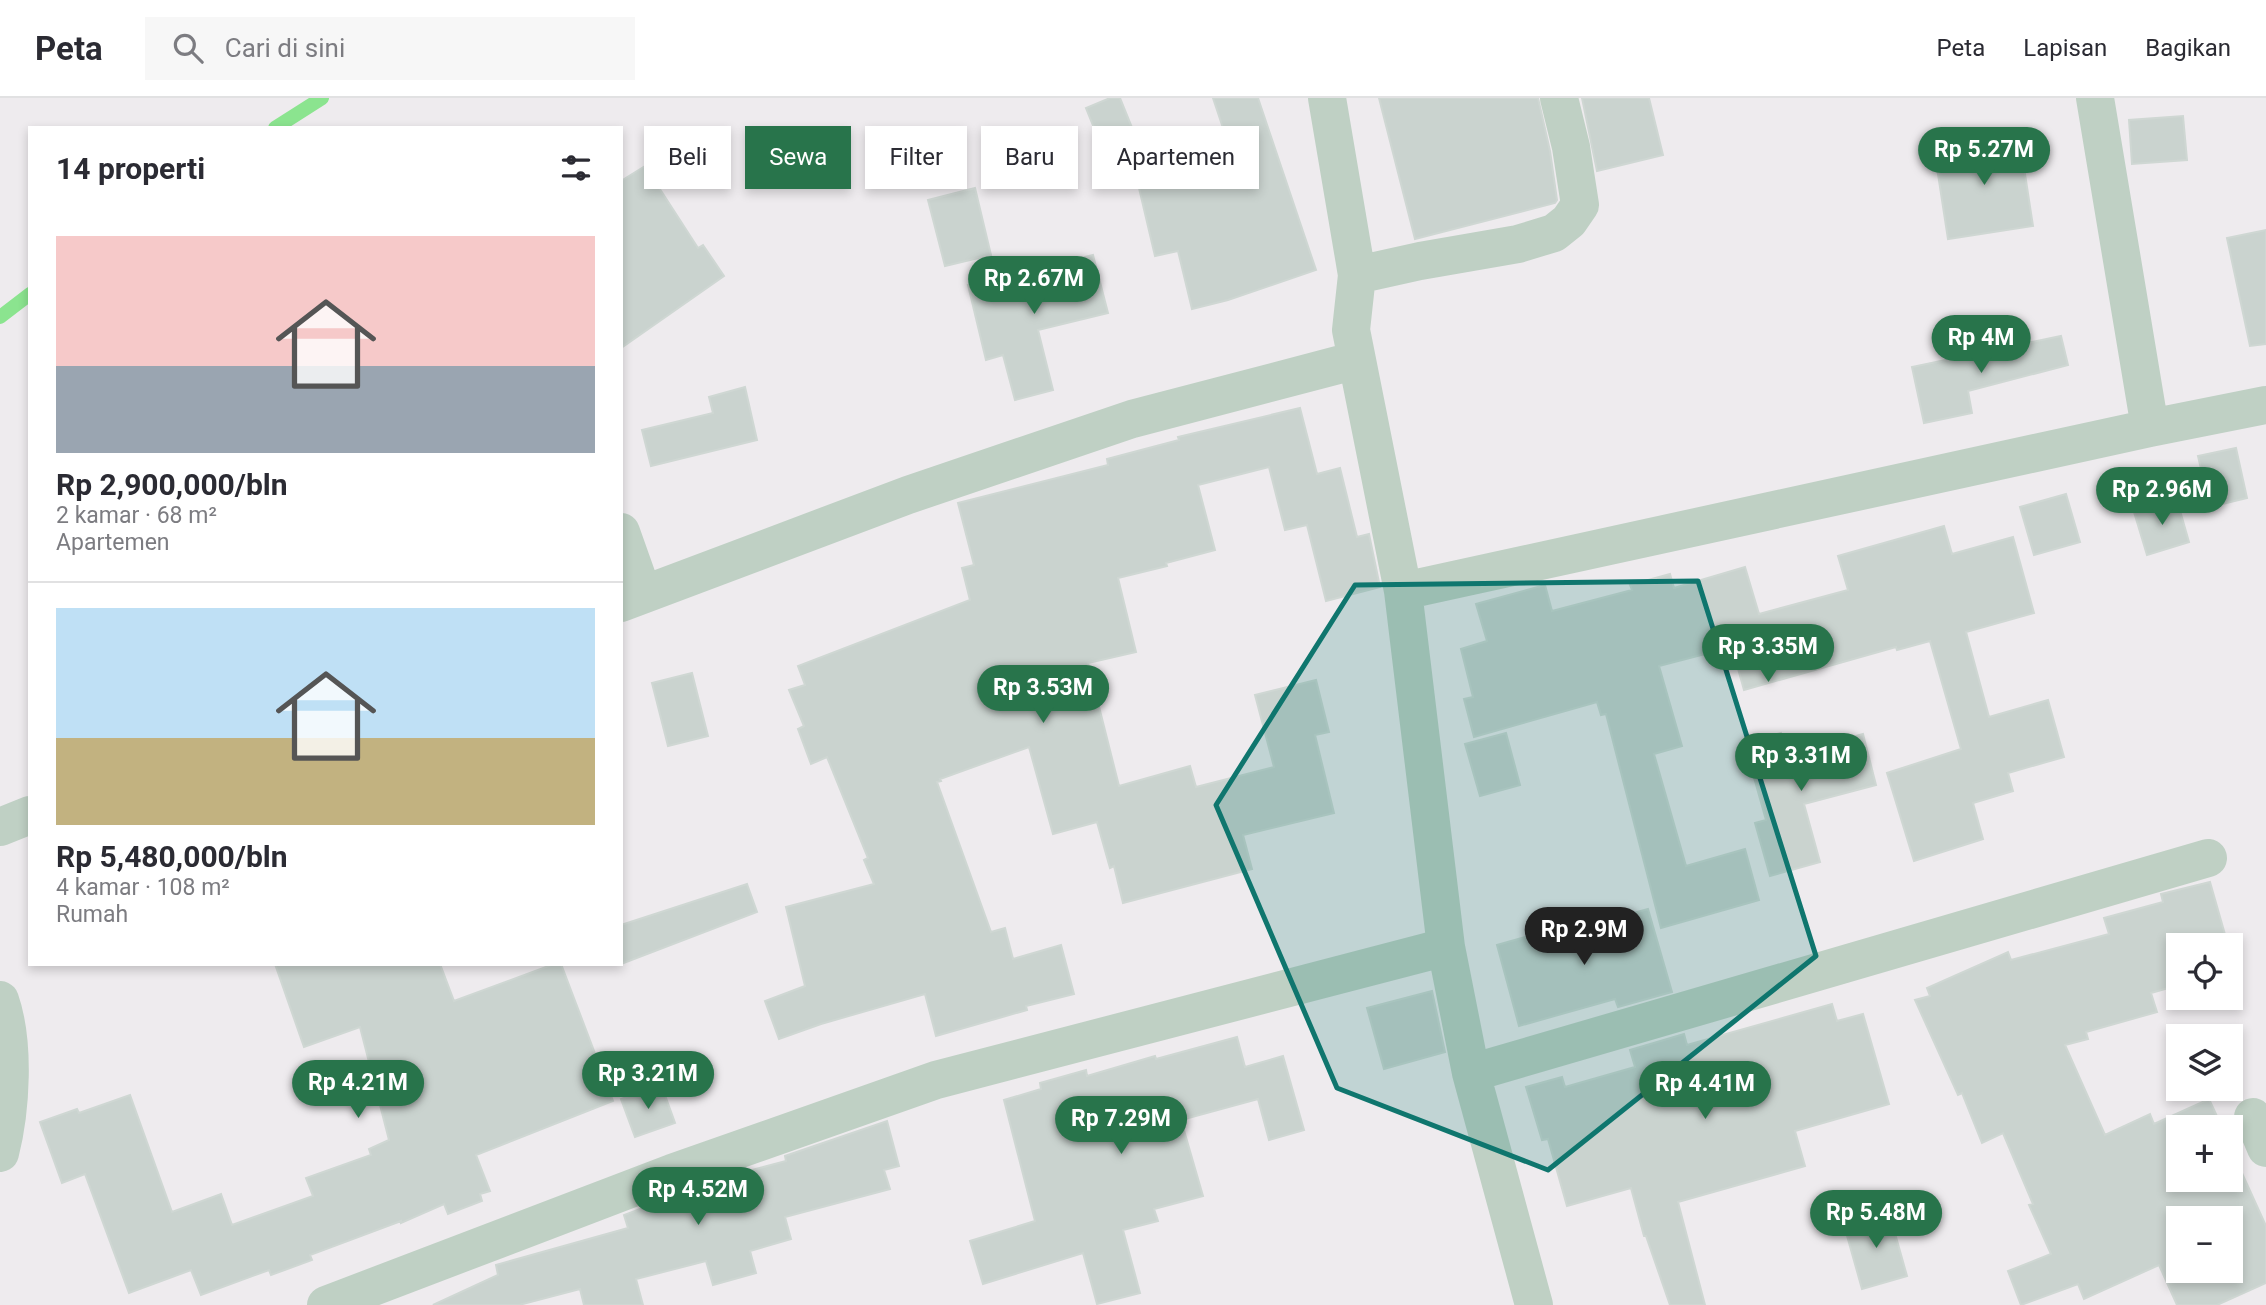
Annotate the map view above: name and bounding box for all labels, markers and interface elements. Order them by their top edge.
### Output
search box [145,17,635,80]
text: Peta [35,29,103,68]
icon: search [169,29,207,67]
text: Cari di sini [225,33,345,63]
text: Peta [1937,34,1985,62]
text: Lapisan [2023,34,2107,62]
text: Bagikan [2145,34,2231,62]
chip: Beli [644,126,731,189]
chip: Sewa [745,126,851,189]
chip: Filter [865,126,967,189]
chip: Baru [981,126,1078,189]
chip: Apartemen [1092,126,1259,189]
pin: Rp 5.27M [1912,127,2056,187]
text: Rp 5.27M [1934,136,2034,163]
icon: filters [557,149,595,187]
text: 14 properti [56,151,205,186]
pin: Rp 2.67M [962,256,1106,316]
text: Rp 2.67M [984,265,1084,292]
icon: home [263,281,389,407]
pin: Rp 4M [1932,316,2030,375]
text: Rp 4M [1948,324,2014,351]
text: Rp 2,900,000/bln [56,467,288,502]
pin: Rp 2.96M [2090,468,2234,527]
text: Rp 2.96M [2112,476,2212,503]
text: 2 kamar · 68 m² [56,502,217,529]
text: Apartemen [56,529,170,556]
pin: Rp 3.35M [1696,624,1840,684]
text: Rp 3.35M [1718,633,1818,660]
icon: home [263,653,389,779]
pin: Rp 3.53M [971,666,1115,725]
text: Rp 3.53M [993,674,1093,701]
pin: Rp 3.31M [1729,734,1873,793]
text: Rp 3.31M [1751,742,1851,769]
text: Rp 5,480,000/bln [56,839,288,874]
text: 4 kamar · 108 m² [56,874,230,901]
text: Rumah [56,901,128,928]
pin: Rp 2.9M [1519,908,1649,967]
text: Rp 2.9M [1541,916,1627,943]
map controls [2166,933,2243,1283]
button: locate [2166,933,2243,1010]
button: layers [2166,1024,2243,1101]
pin: Rp 3.21M [576,1052,720,1111]
pin: Rp 4.21M [286,1060,430,1120]
text: Rp 3.21M [598,1060,698,1087]
pin: Rp 4.41M [1633,1062,1777,1121]
text: Rp 4.21M [308,1069,408,1096]
text: Rp 4.41M [1655,1070,1755,1097]
pin: Rp 7.29M [1049,1096,1193,1156]
text: Rp 7.29M [1071,1105,1171,1132]
button: + [2166,1115,2243,1192]
pin: Rp 4.52M [626,1168,770,1227]
text: Rp 4.52M [648,1176,748,1203]
pin: Rp 5.48M [1804,1190,1948,1250]
text: Rp 5.48M [1826,1199,1926,1226]
button: − [2166,1206,2243,1283]

